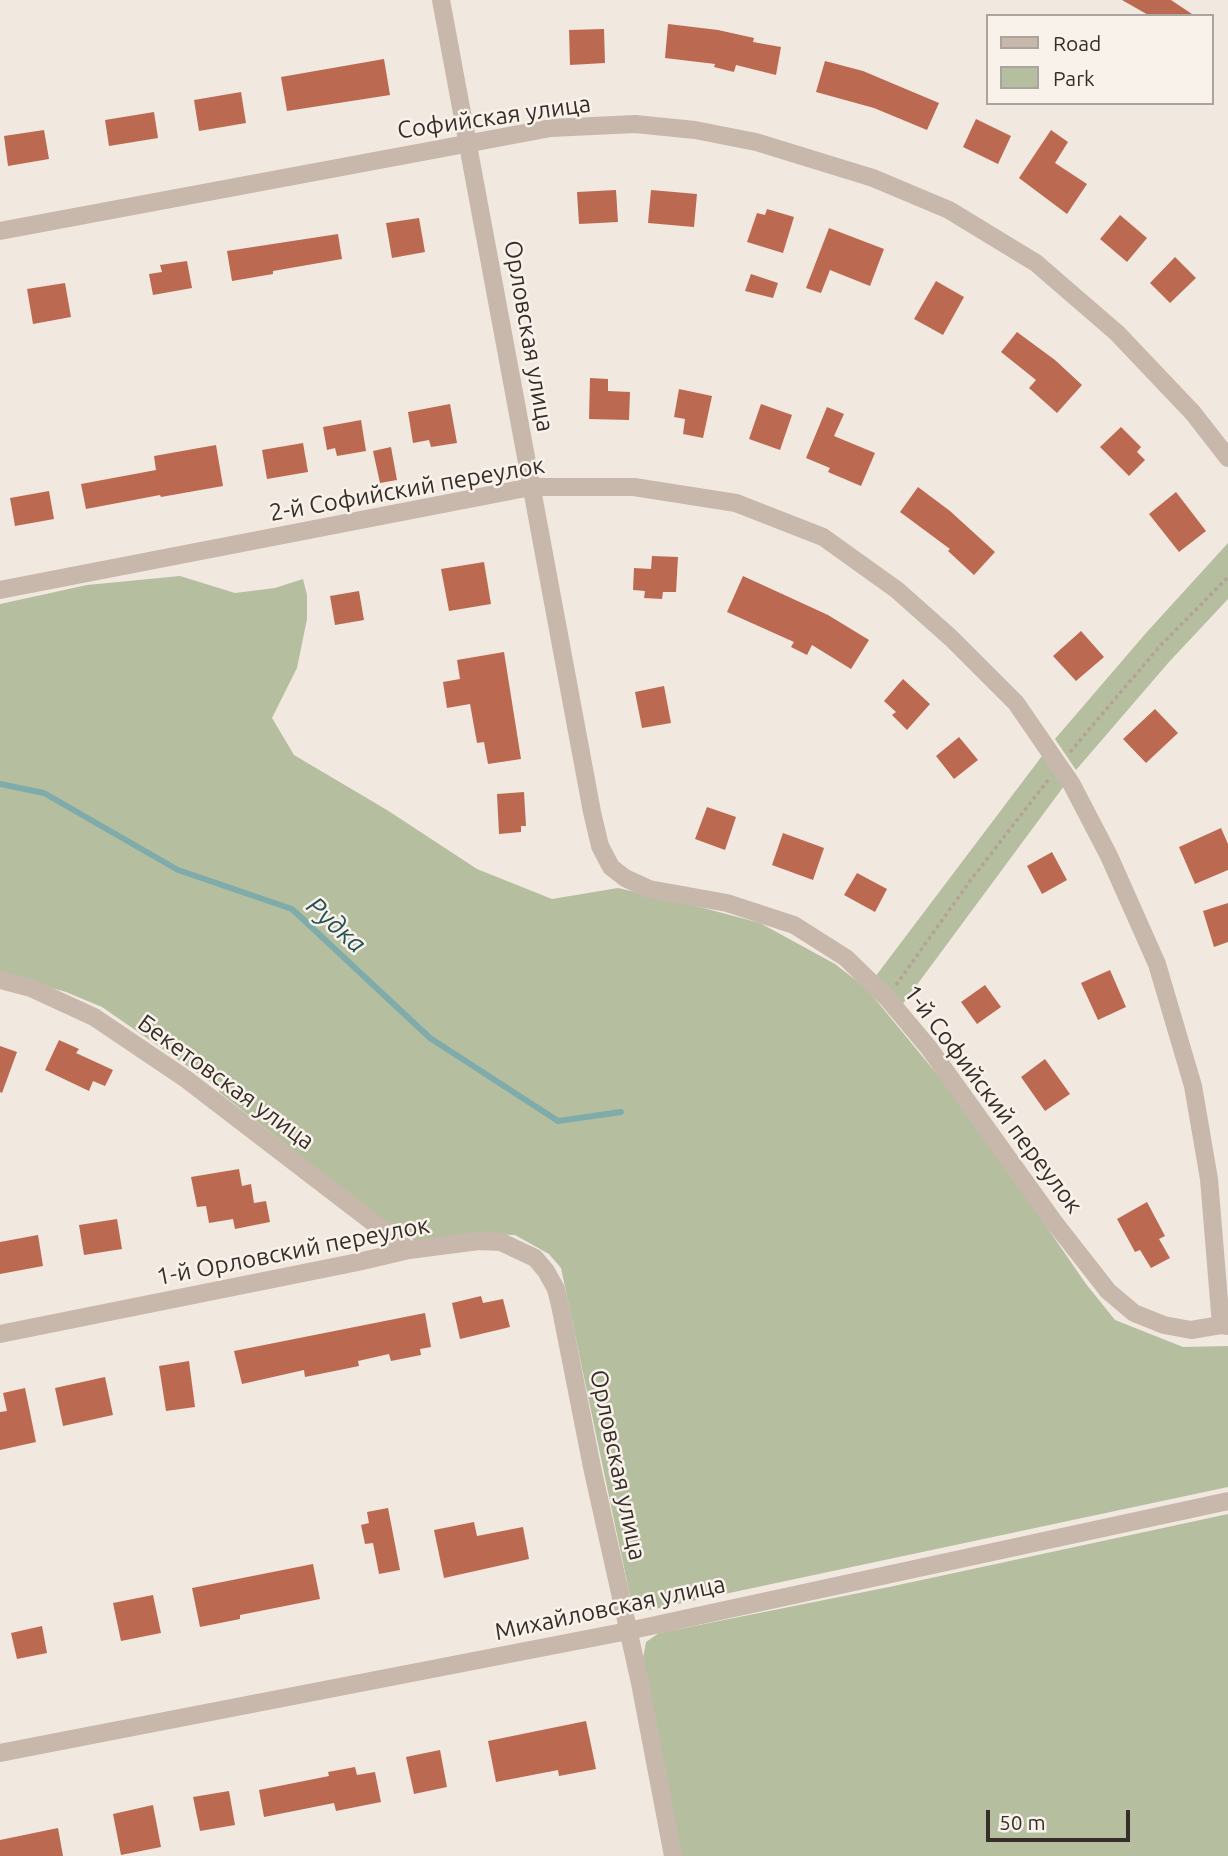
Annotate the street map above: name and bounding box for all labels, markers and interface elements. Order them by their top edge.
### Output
legend [986,14,1214,105]
text: Road [1053,31,1101,55]
text: Park [1053,66,1095,90]
street label: Софийская улица [395,89,593,145]
street label: Орловская улица [498,238,560,434]
street label: 2-й Софийский переулок [267,451,547,527]
water label: Рудка [300,890,372,960]
street label: 1-й Софийский переулок [898,979,1088,1219]
street label: Бекетовская улица [132,1008,320,1156]
street label: 1-й Орловский переулок [154,1210,432,1292]
street label: Орловская улица [584,1367,652,1563]
street label: Михайловская улица [492,1569,728,1647]
scale bar [990,1797,1134,1841]
text: 50 m [999,1810,1046,1834]

